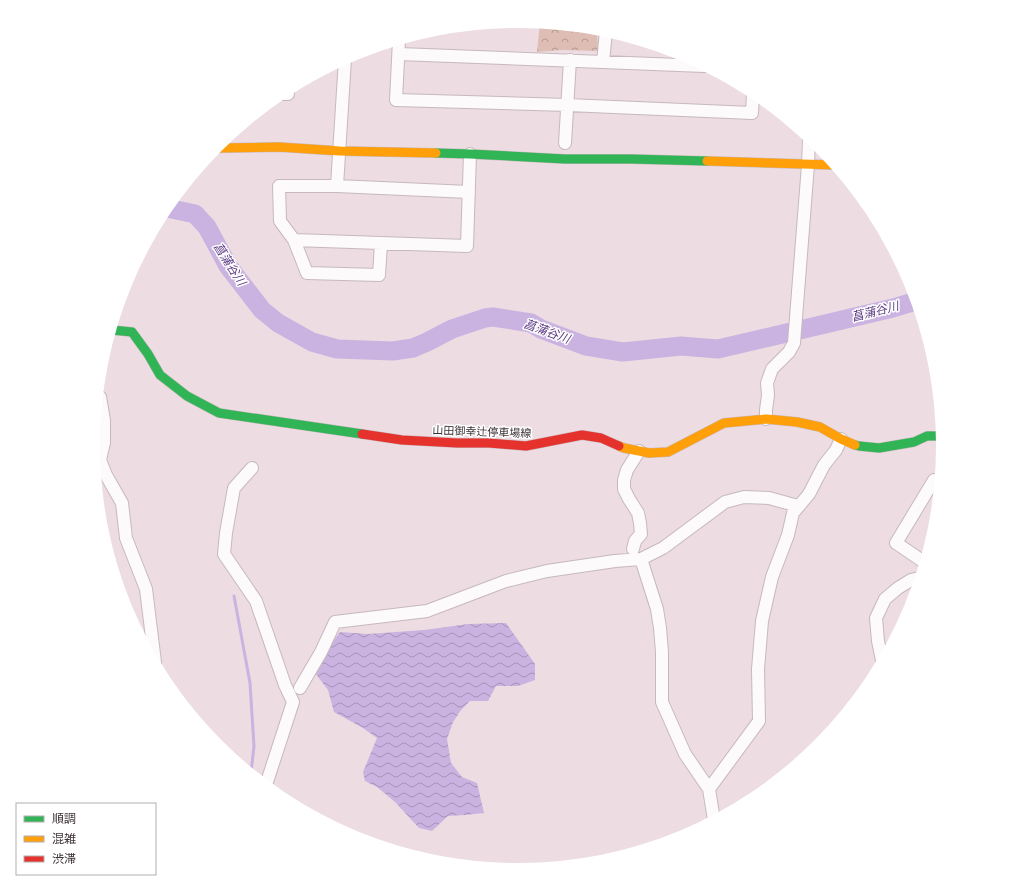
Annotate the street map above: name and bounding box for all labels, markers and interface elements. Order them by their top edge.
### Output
water label: 菖蒲谷川 [210,239,251,290]
water label: 菖蒲谷川 [850,296,902,325]
water label: 菖蒲谷川 [522,315,574,348]
street label: 山田御幸辻停車場線 [432,422,532,440]
legend [16,803,156,875]
text: 順調 [52,810,76,827]
text: 混雑 [52,830,76,847]
text: 渋滞 [52,850,76,867]

